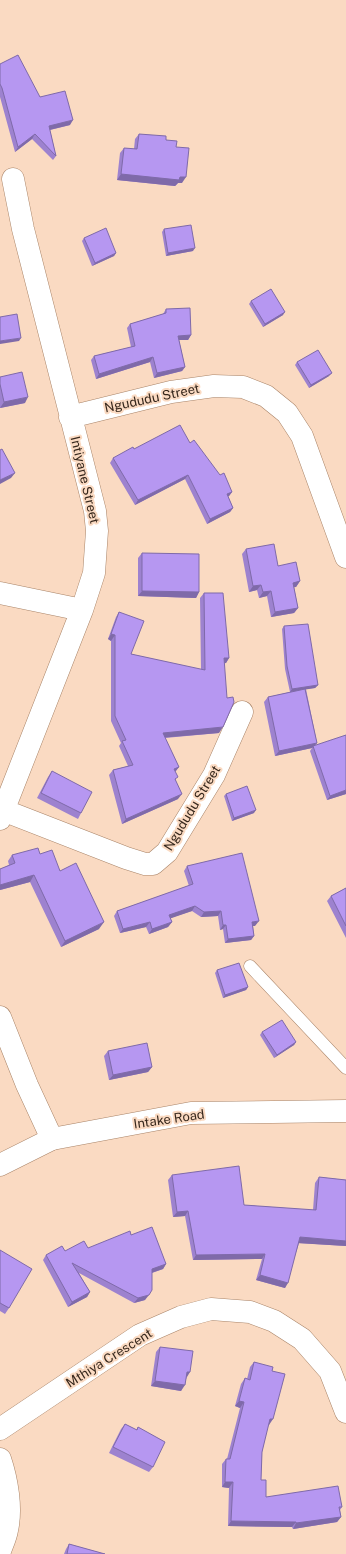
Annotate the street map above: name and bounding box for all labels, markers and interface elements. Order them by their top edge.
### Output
street label: Ngududu Street [103,381,201,415]
street label: Intiyane Street [68,435,102,525]
street label: Ngududu Street [161,763,223,853]
street label: Intake Road [133,1107,205,1131]
street label: Mthiya Crescent [63,1325,155,1391]

